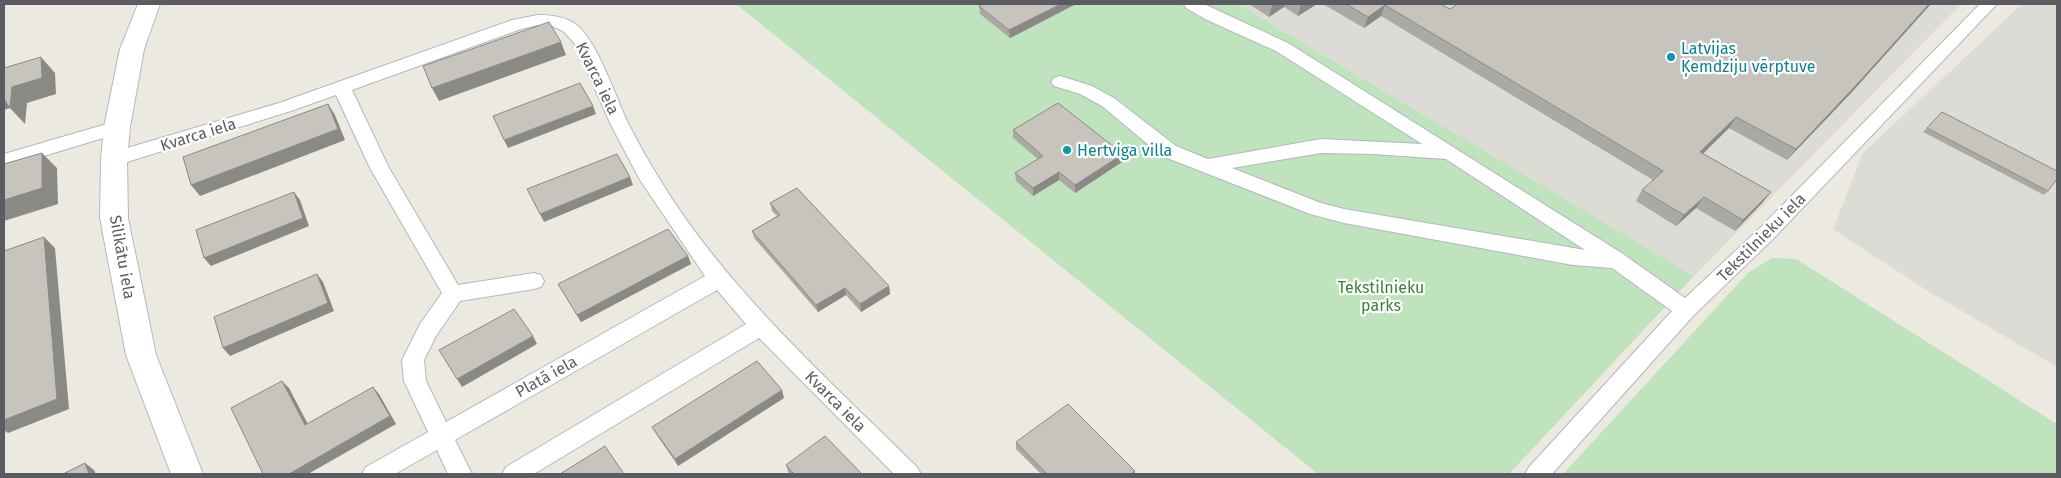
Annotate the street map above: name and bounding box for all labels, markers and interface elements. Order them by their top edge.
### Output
street label: Kvarca iela [572,39,623,118]
place label: Latvijas Ķemdziju vērptuve [1681,39,1816,77]
marker: Latvijas Ķemdziju vērptuve [1665,51,1677,63]
street label: Kvarca iela [158,114,238,155]
place label: Hertviga villa [1077,141,1172,160]
marker: Hertviga villa [1061,144,1073,156]
street label: Tekstilnieku iela [1713,189,1810,286]
street label: Silikātu iela [106,214,139,301]
park label: Tekstilnieku parks [1338,278,1424,315]
street label: Platā iela [512,352,580,401]
street label: Kvarca iela [801,367,870,436]

